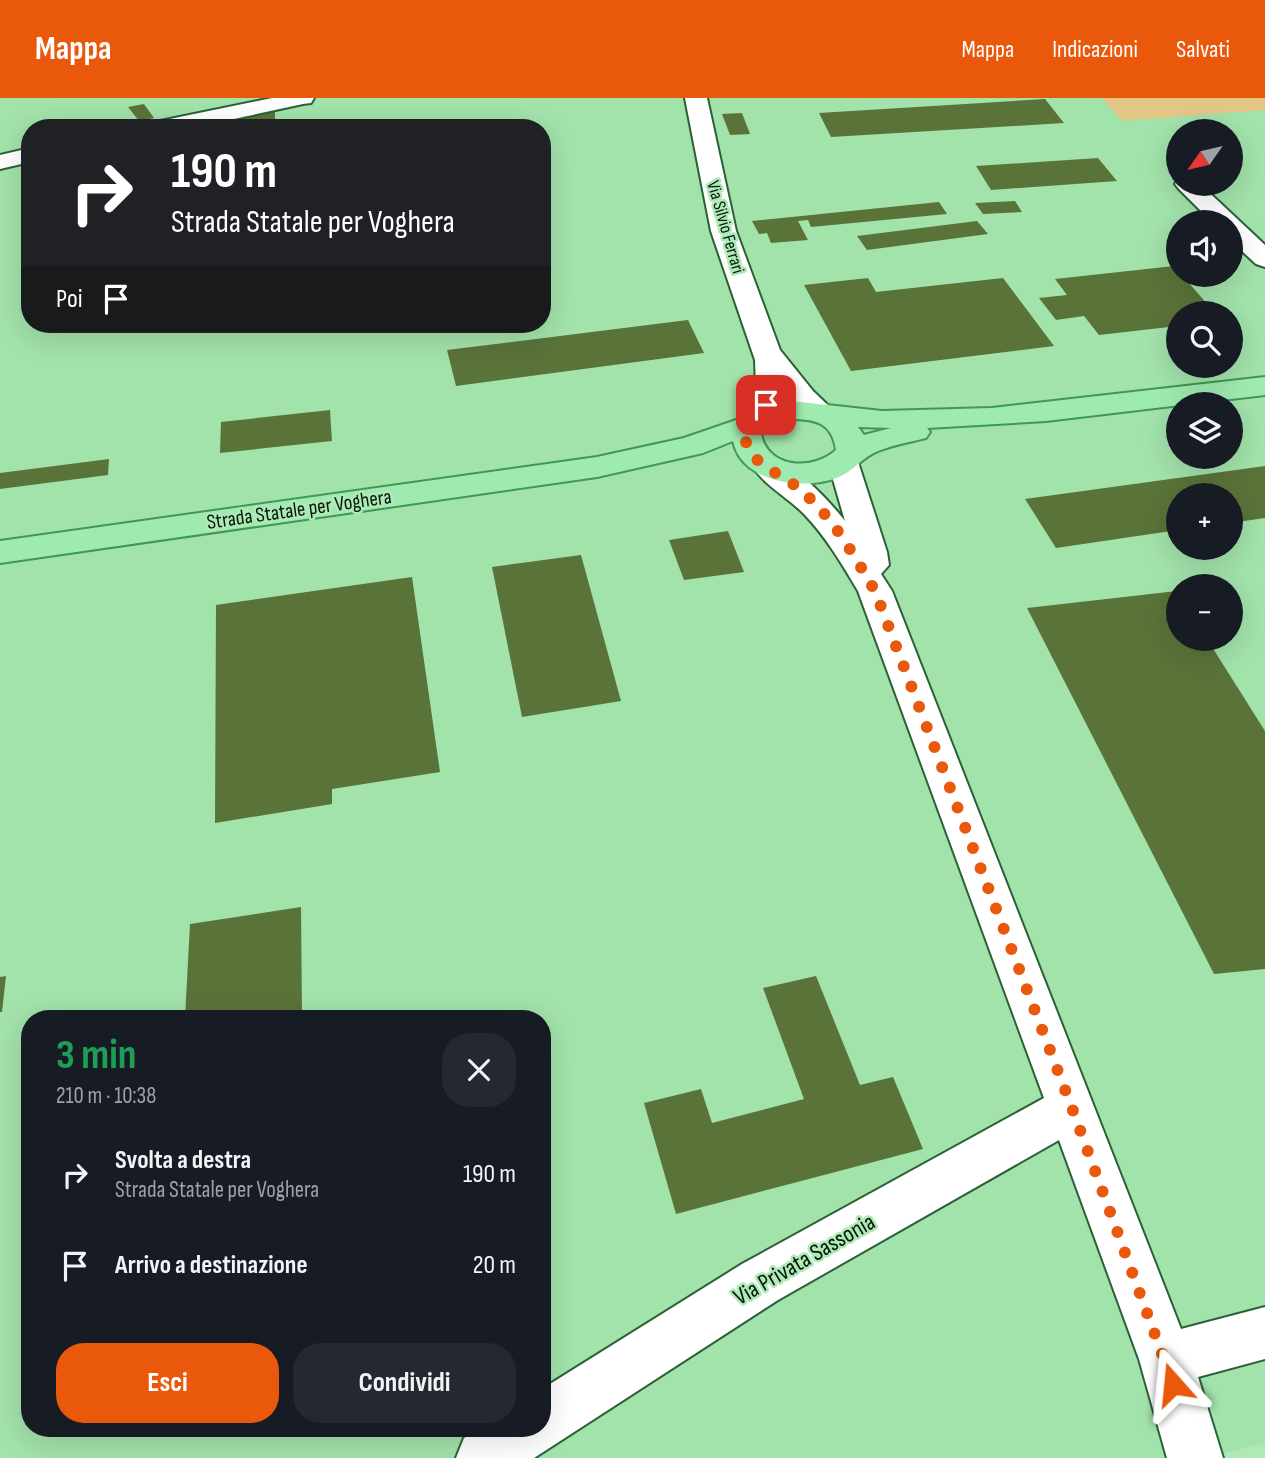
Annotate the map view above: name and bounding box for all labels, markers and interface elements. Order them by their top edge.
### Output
text: Mappa [35,29,111,69]
text: Mappa [962,35,1014,64]
text: Indicazioni [1052,35,1138,64]
text: Salvati [1176,35,1230,64]
north arrow [1166,119,1242,196]
map controls [1166,119,1243,651]
text: 190 m [171,143,277,202]
icon: right [56,147,147,238]
street label: Via Silvio Ferrari [702,178,749,276]
text: Strada Statale per Voghera [171,203,455,242]
button: sound [1166,210,1243,287]
icon: arrive [97,280,135,318]
text: Poi [56,284,83,315]
button: search [1166,301,1243,378]
pin [736,375,796,435]
icon: arrive [747,386,785,424]
button: layers [1166,392,1243,469]
button: + [1166,483,1243,560]
street label: Strada Statale per Voghera [205,484,393,535]
button: − [1166,574,1243,651]
text: 3 min [56,1030,136,1081]
button: close [442,1033,516,1107]
text: 210 m · 10:38 [56,1082,156,1110]
text: Svolta a destra [115,1145,251,1176]
icon: right [56,1156,94,1194]
text: 190 m [463,1159,516,1190]
text: Strada Statale per Voghera [115,1176,319,1204]
street label: Via Privata Sassonia [728,1207,880,1312]
icon: arrive [56,1247,94,1285]
text: Arrivo a destinazione [115,1250,308,1281]
text: 20 m [473,1250,516,1281]
button: Esci [56,1343,279,1423]
button: Condividi [293,1343,516,1423]
position arrow [1136,1347,1210,1421]

